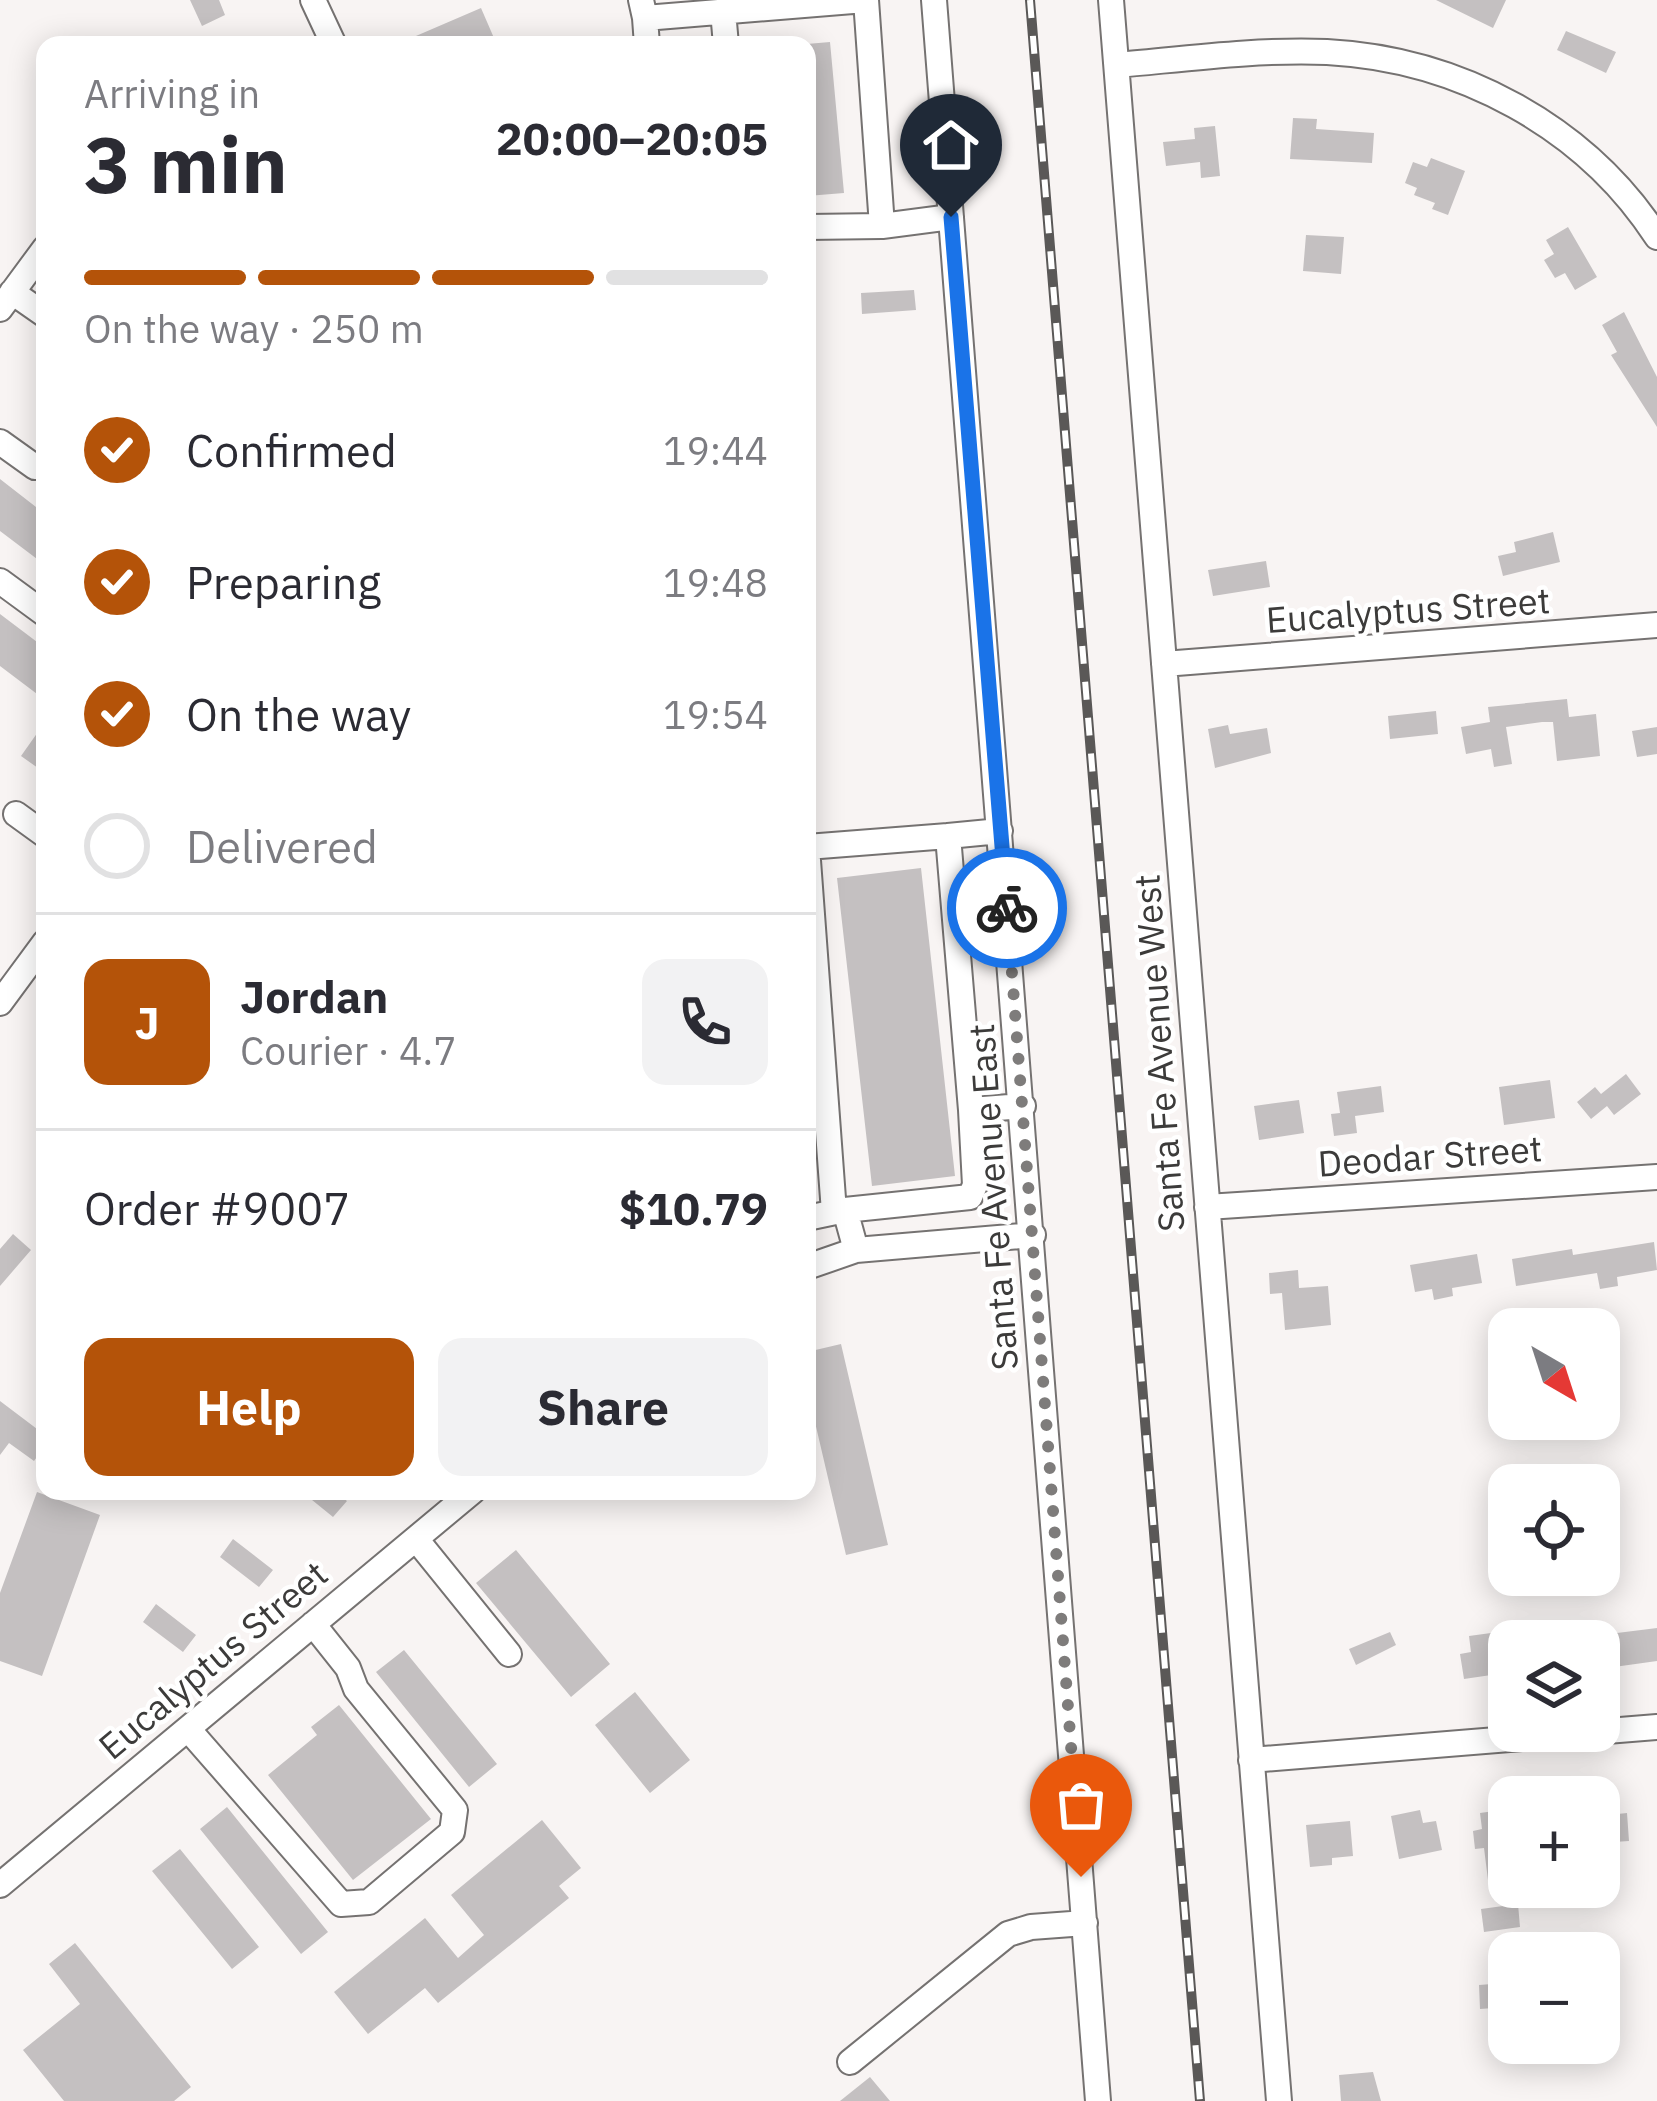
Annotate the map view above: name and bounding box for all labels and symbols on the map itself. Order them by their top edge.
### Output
pin [900,94,1002,217]
street label: Eucalyptus Street [1264,576,1552,643]
courier [947,848,1067,968]
street label: Santa Fe Avenue West [1123,873,1194,1233]
street label: Santa Fe Avenue East [957,1022,1028,1372]
street label: Deodar Street [1316,1124,1544,1187]
north arrow [1488,1308,1620,1440]
street label: Eucalyptus Street [89,1550,337,1769]
pin [1030,1754,1132,1877]

